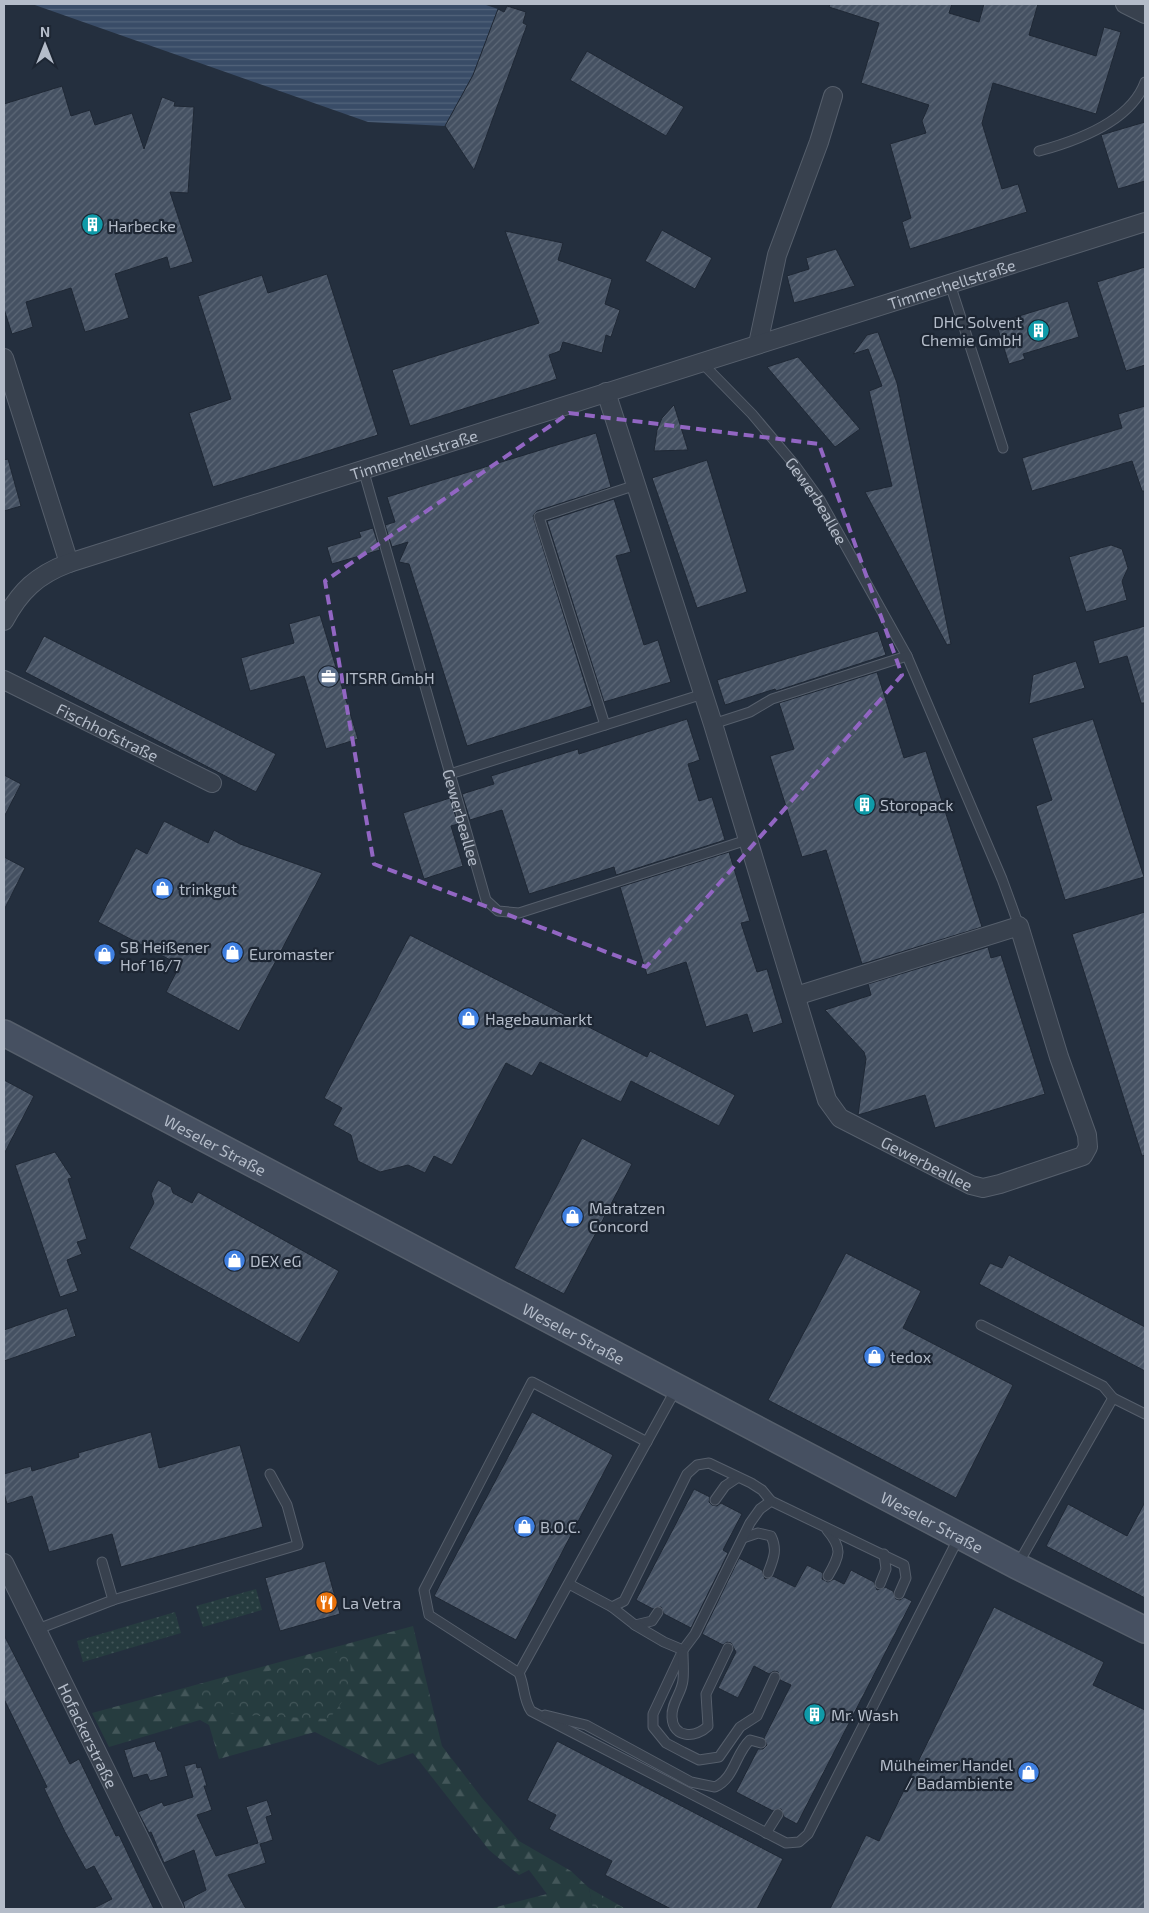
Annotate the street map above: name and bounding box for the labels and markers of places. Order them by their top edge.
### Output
building icon: Harbecke [80,213,104,237]
place label: Harbecke [108,216,176,235]
place label: DHC Solvent Chemie GmbH [921,312,1022,349]
building icon: DHC Solvent Chemie GmbH [1026,318,1050,342]
office icon: ITSRR GmbH [317,665,341,689]
place label: ITSRR GmbH [345,668,435,687]
building icon: Storopack [852,792,876,816]
place label: Storopack [880,795,953,814]
shop icon: trinkgut [151,876,175,900]
place label: trinkgut [179,879,237,898]
place label: SB Heißener Hof 16/7 [120,937,210,974]
shop icon: Euromaster [221,941,245,965]
shop icon: SB Heißener Hof 16/7 [92,943,116,967]
place label: Euromaster [249,944,335,963]
shop icon: Hagebaumarkt [457,1006,481,1030]
place label: Hagebaumarkt [485,1009,592,1028]
place label: Matratzen Concord [589,1198,665,1235]
shop icon: Matratzen Concord [561,1204,585,1228]
shop icon: DEX eG [222,1248,246,1272]
place label: DEX eG [250,1251,302,1270]
shop icon: tedox [862,1344,886,1368]
place label: tedox [890,1347,932,1366]
shop icon: B.O.C. [512,1514,536,1538]
place label: B.O.C. [540,1517,581,1536]
restaurant icon: La Vetra [314,1590,338,1614]
place label: La Vetra [342,1593,401,1612]
building icon: Mr. Wash [803,1702,827,1726]
place label: Mr. Wash [831,1705,899,1724]
place label: Mülheimer Handel / Badambiente [880,1755,1013,1792]
shop icon: Mülheimer Handel / Badambiente [1017,1761,1041,1785]

